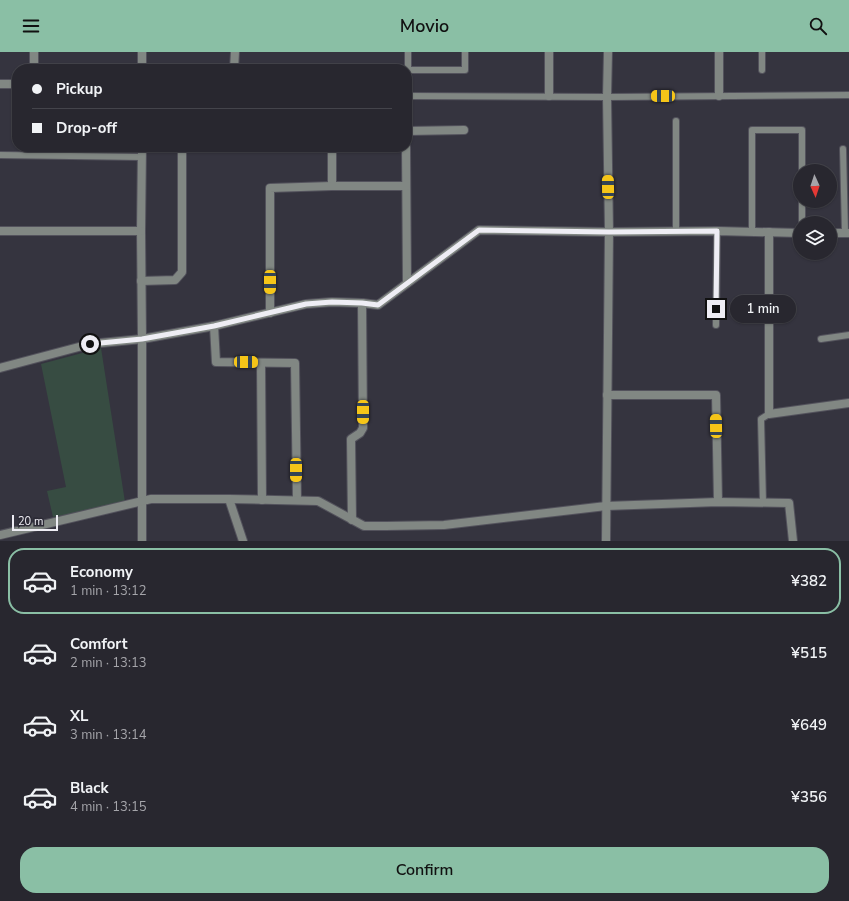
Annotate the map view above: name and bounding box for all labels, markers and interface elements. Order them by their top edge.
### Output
text: Movio [400,14,449,38]
icon: menu [20,15,42,37]
icon: search [807,15,829,37]
text: Pickup [56,79,102,99]
car [651,90,675,102]
text: Drop-off [56,118,117,138]
north arrow [793,164,837,208]
map controls [793,164,837,260]
car [602,175,614,199]
button: layers [793,216,837,260]
car [264,270,276,294]
callout: 1 min [730,295,796,323]
route end [707,300,725,318]
text: 1 min [746,300,780,318]
route start [81,335,99,353]
car [234,356,258,368]
car [357,400,369,424]
car [710,414,722,438]
car [290,458,302,482]
scale bar [12,513,58,532]
text: 20 m [18,514,43,529]
text: Economy [70,562,133,582]
icon: car [22,563,58,599]
text: ¥382 [791,571,827,591]
text: 1 min · 13:12 [70,582,146,600]
text: Comfort [70,634,127,654]
icon: car [22,635,58,671]
text: ¥515 [791,643,827,663]
text: 2 min · 13:13 [70,654,146,672]
text: XL [70,706,89,726]
icon: car [22,707,58,743]
text: ¥649 [791,715,827,735]
text: 3 min · 13:14 [70,726,146,744]
text: Black [70,778,108,798]
icon: car [22,779,58,815]
text: ¥356 [791,787,827,807]
text: 4 min · 13:15 [70,798,146,816]
button: Confirm [20,847,829,893]

